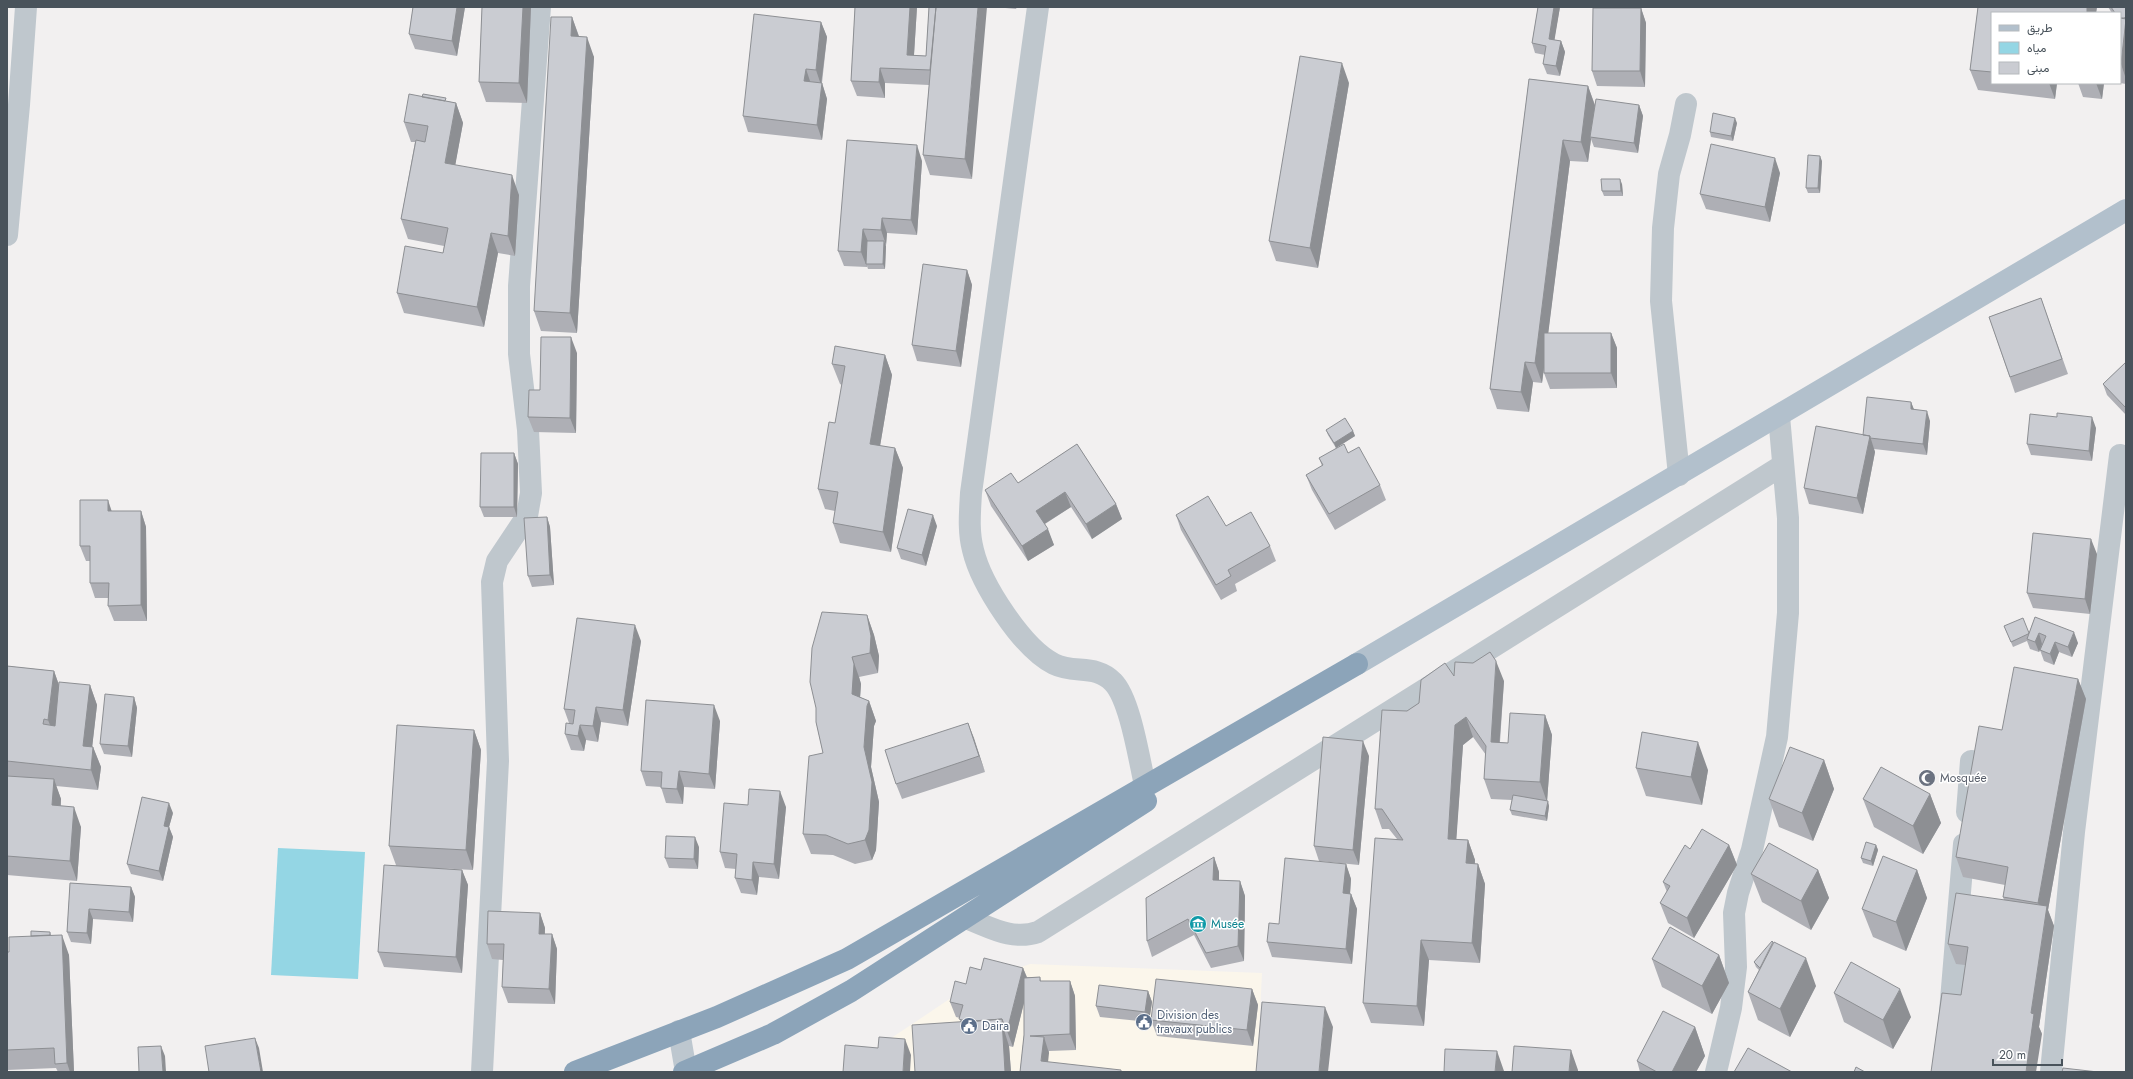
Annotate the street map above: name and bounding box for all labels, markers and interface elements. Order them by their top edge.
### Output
legend [1991,12,2121,84]
text: طريق [2027,19,2053,37]
text: مياه [2027,39,2046,57]
text: مبنى [2027,59,2049,77]
mosque icon: Mosquée [1917,768,1937,788]
place label: Mosquée [1940,769,1987,787]
museum icon: Musée [1188,914,1208,934]
place label: Musée [1211,915,1244,933]
place label: Division des travaux publics [1157,1006,1232,1038]
public building icon: Division des travaux publics [1134,1012,1154,1032]
public building icon: Daira [959,1016,979,1036]
place label: Daira [982,1017,1009,1035]
scale bar [1993,1041,2062,1067]
text: 20 m [1999,1046,2026,1064]

